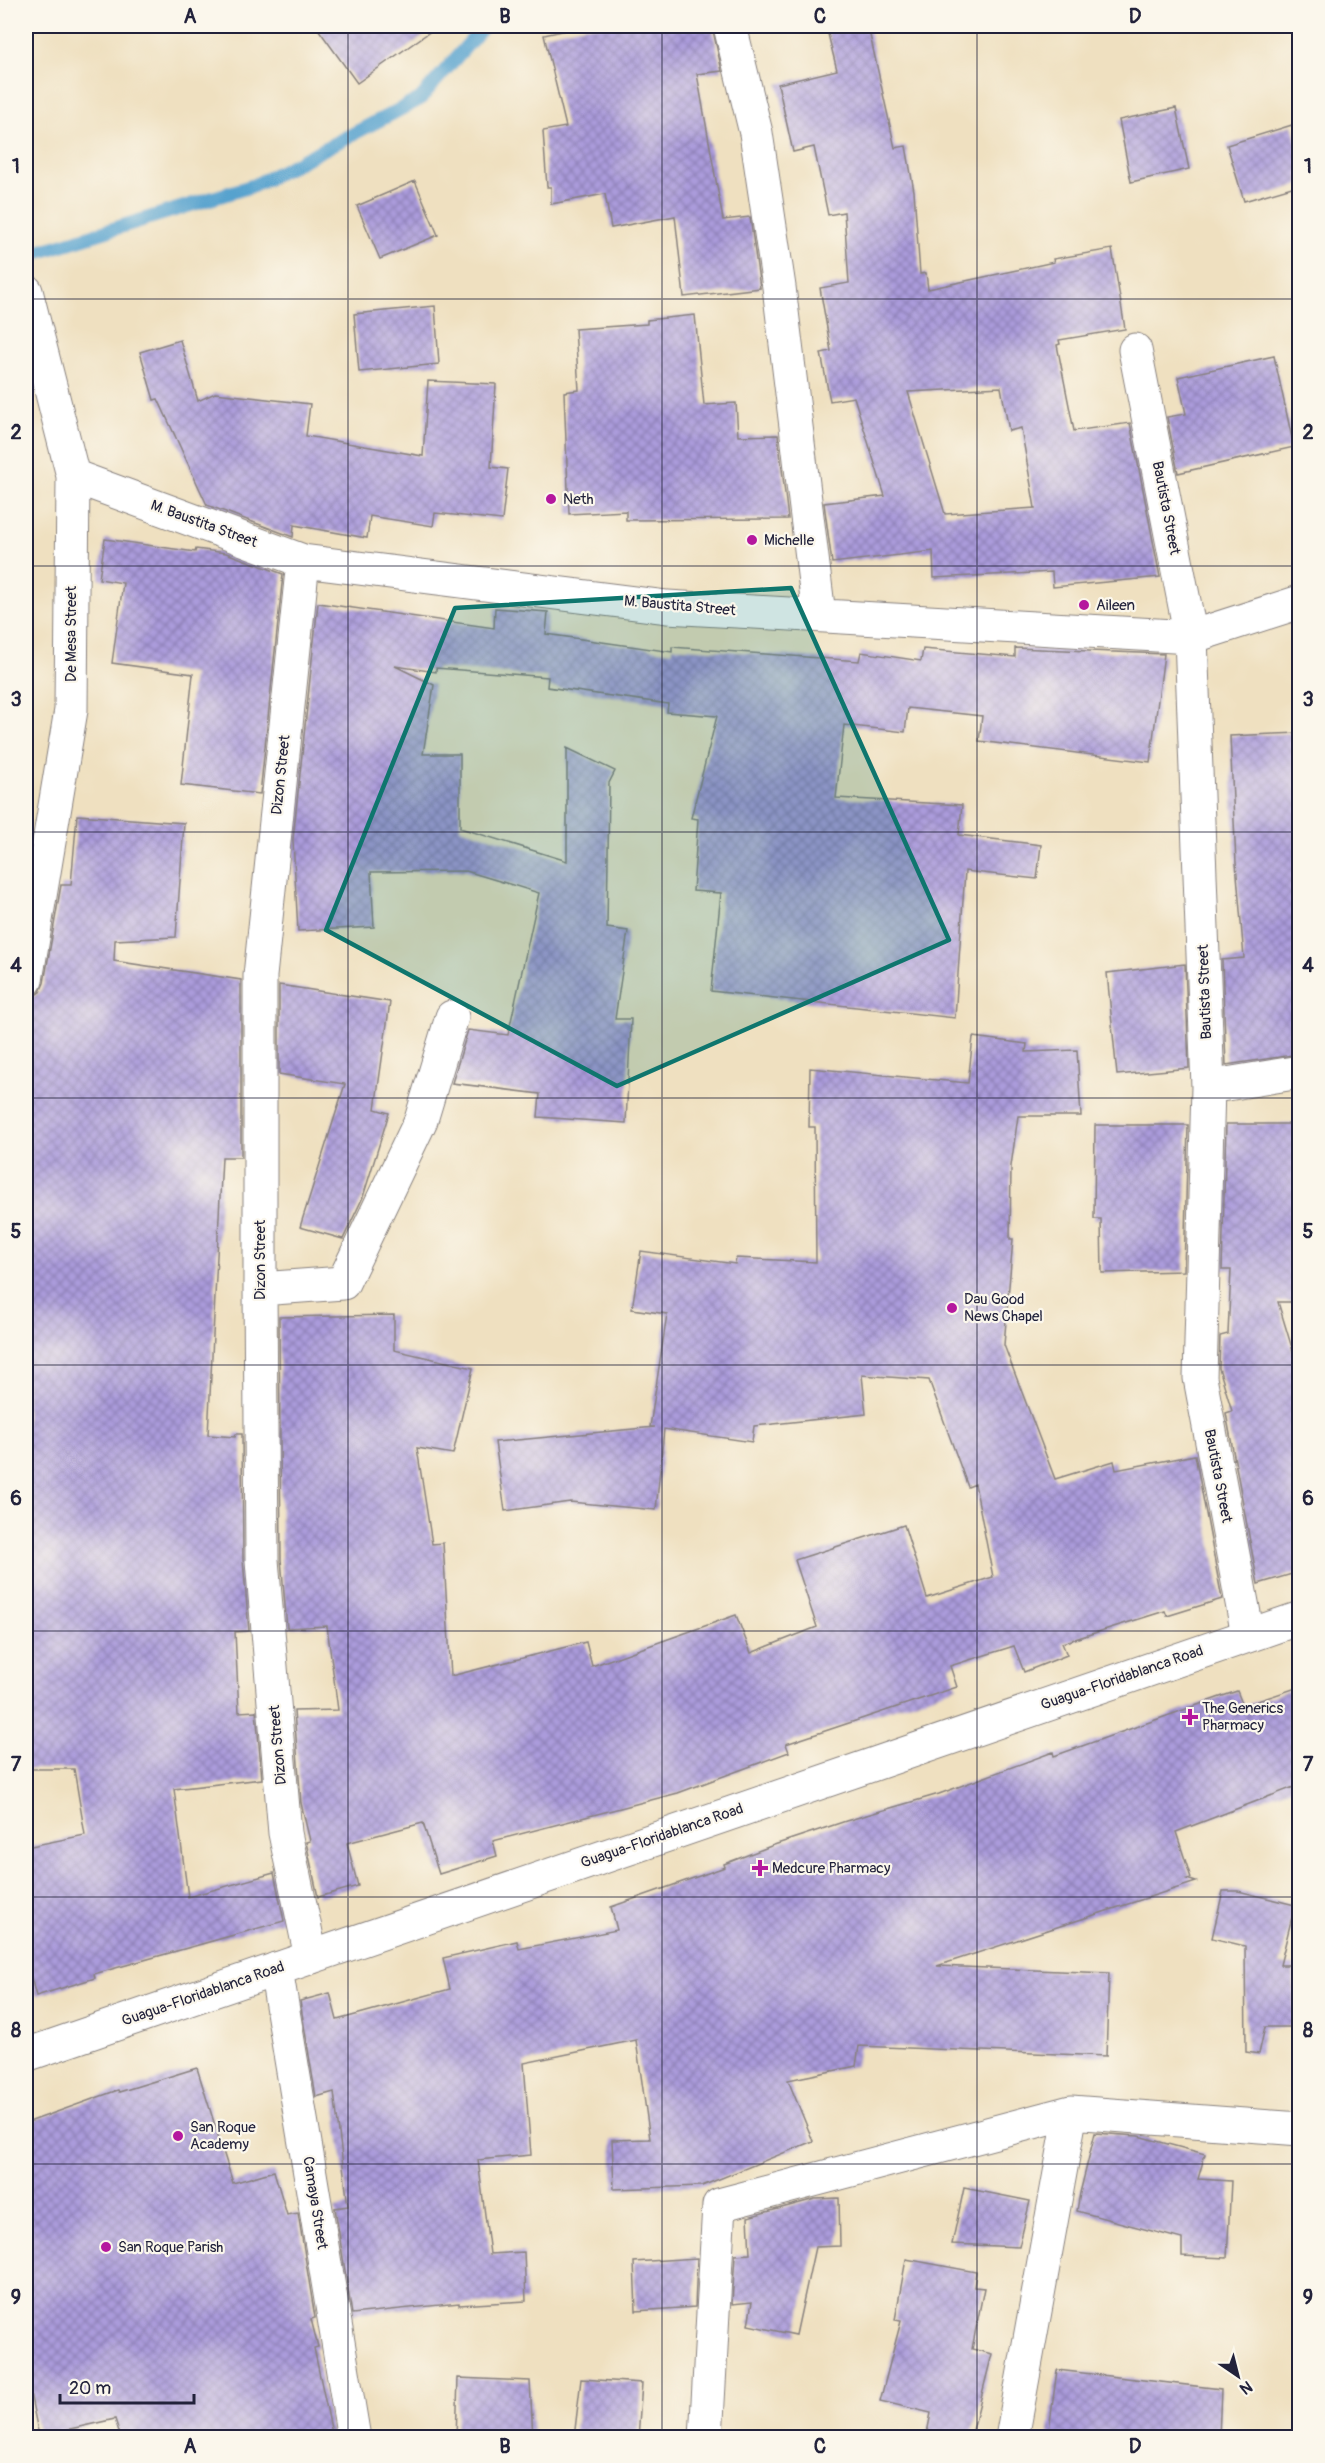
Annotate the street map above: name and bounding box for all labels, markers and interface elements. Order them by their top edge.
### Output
text: A [184,4,197,29]
text: B [499,4,511,29]
text: C [814,4,826,29]
text: D [1129,4,1142,29]
text: 1 [12,154,20,179]
text: 1 [1304,154,1312,179]
text: 2 [10,420,22,445]
text: 2 [1302,420,1314,445]
street label: Bautista Street [1148,460,1185,557]
place label: Neth [563,490,594,509]
marker: Neth [544,492,558,506]
street label: M. Baustita Street [148,496,261,552]
place label: Michelle [764,531,815,550]
marker: Michelle [745,533,759,547]
street label: De Mesa Street [62,585,81,682]
street label: M. Baustita Street [623,592,738,620]
place label: Aileen [1096,596,1135,615]
marker: Aileen [1077,598,1091,612]
text: 3 [10,687,22,712]
text: 3 [1302,687,1314,712]
street label: Dizon Street [267,733,295,816]
street label: Bautista Street [1194,943,1216,1040]
text: 4 [10,953,22,978]
text: 4 [1302,953,1314,978]
text: 5 [11,1219,22,1244]
street label: Dizon Street [251,1219,270,1300]
text: 5 [1303,1219,1314,1244]
place label: Dau Good News Chapel [964,1290,1043,1326]
marker: Dau Good News Chapel [945,1301,959,1315]
street label: Bautista Street [1200,1428,1237,1525]
text: 6 [10,1486,22,1511]
text: 6 [1302,1486,1314,1511]
street label: Guagua-Floridablanca Road [1038,1641,1206,1715]
place label: The Generics Pharmacy [1202,1699,1284,1735]
street label: Dizon Street [265,1703,291,1786]
marker: The Generics Pharmacy [1183,1710,1197,1724]
text: 7 [11,1752,22,1777]
text: 7 [1303,1752,1314,1777]
street label: Guagua-Floridablanca Road [578,1799,746,1873]
place label: Medcure Pharmacy [772,1859,891,1878]
marker: Medcure Pharmacy [753,1861,767,1875]
street label: Guagua-Floridablanca Road [119,1957,287,2031]
text: 8 [11,2018,21,2043]
text: 8 [1303,2018,1313,2043]
place label: San Roque Academy [190,2118,256,2154]
marker: San Roque Academy [171,2129,185,2143]
street label: Camaya Street [298,2155,332,2252]
place label: San Roque Parish [118,2238,223,2257]
marker: San Roque Parish [99,2240,113,2254]
text: 9 [11,2285,21,2310]
text: 9 [1303,2285,1313,2310]
north arrow [1208,2346,1268,2406]
scale bar [60,2367,194,2405]
text: N [1236,2376,1256,2399]
text: 20 m [69,2377,111,2400]
text: A [184,2434,197,2459]
text: B [499,2434,511,2459]
text: C [814,2434,826,2459]
text: D [1129,2434,1142,2459]

